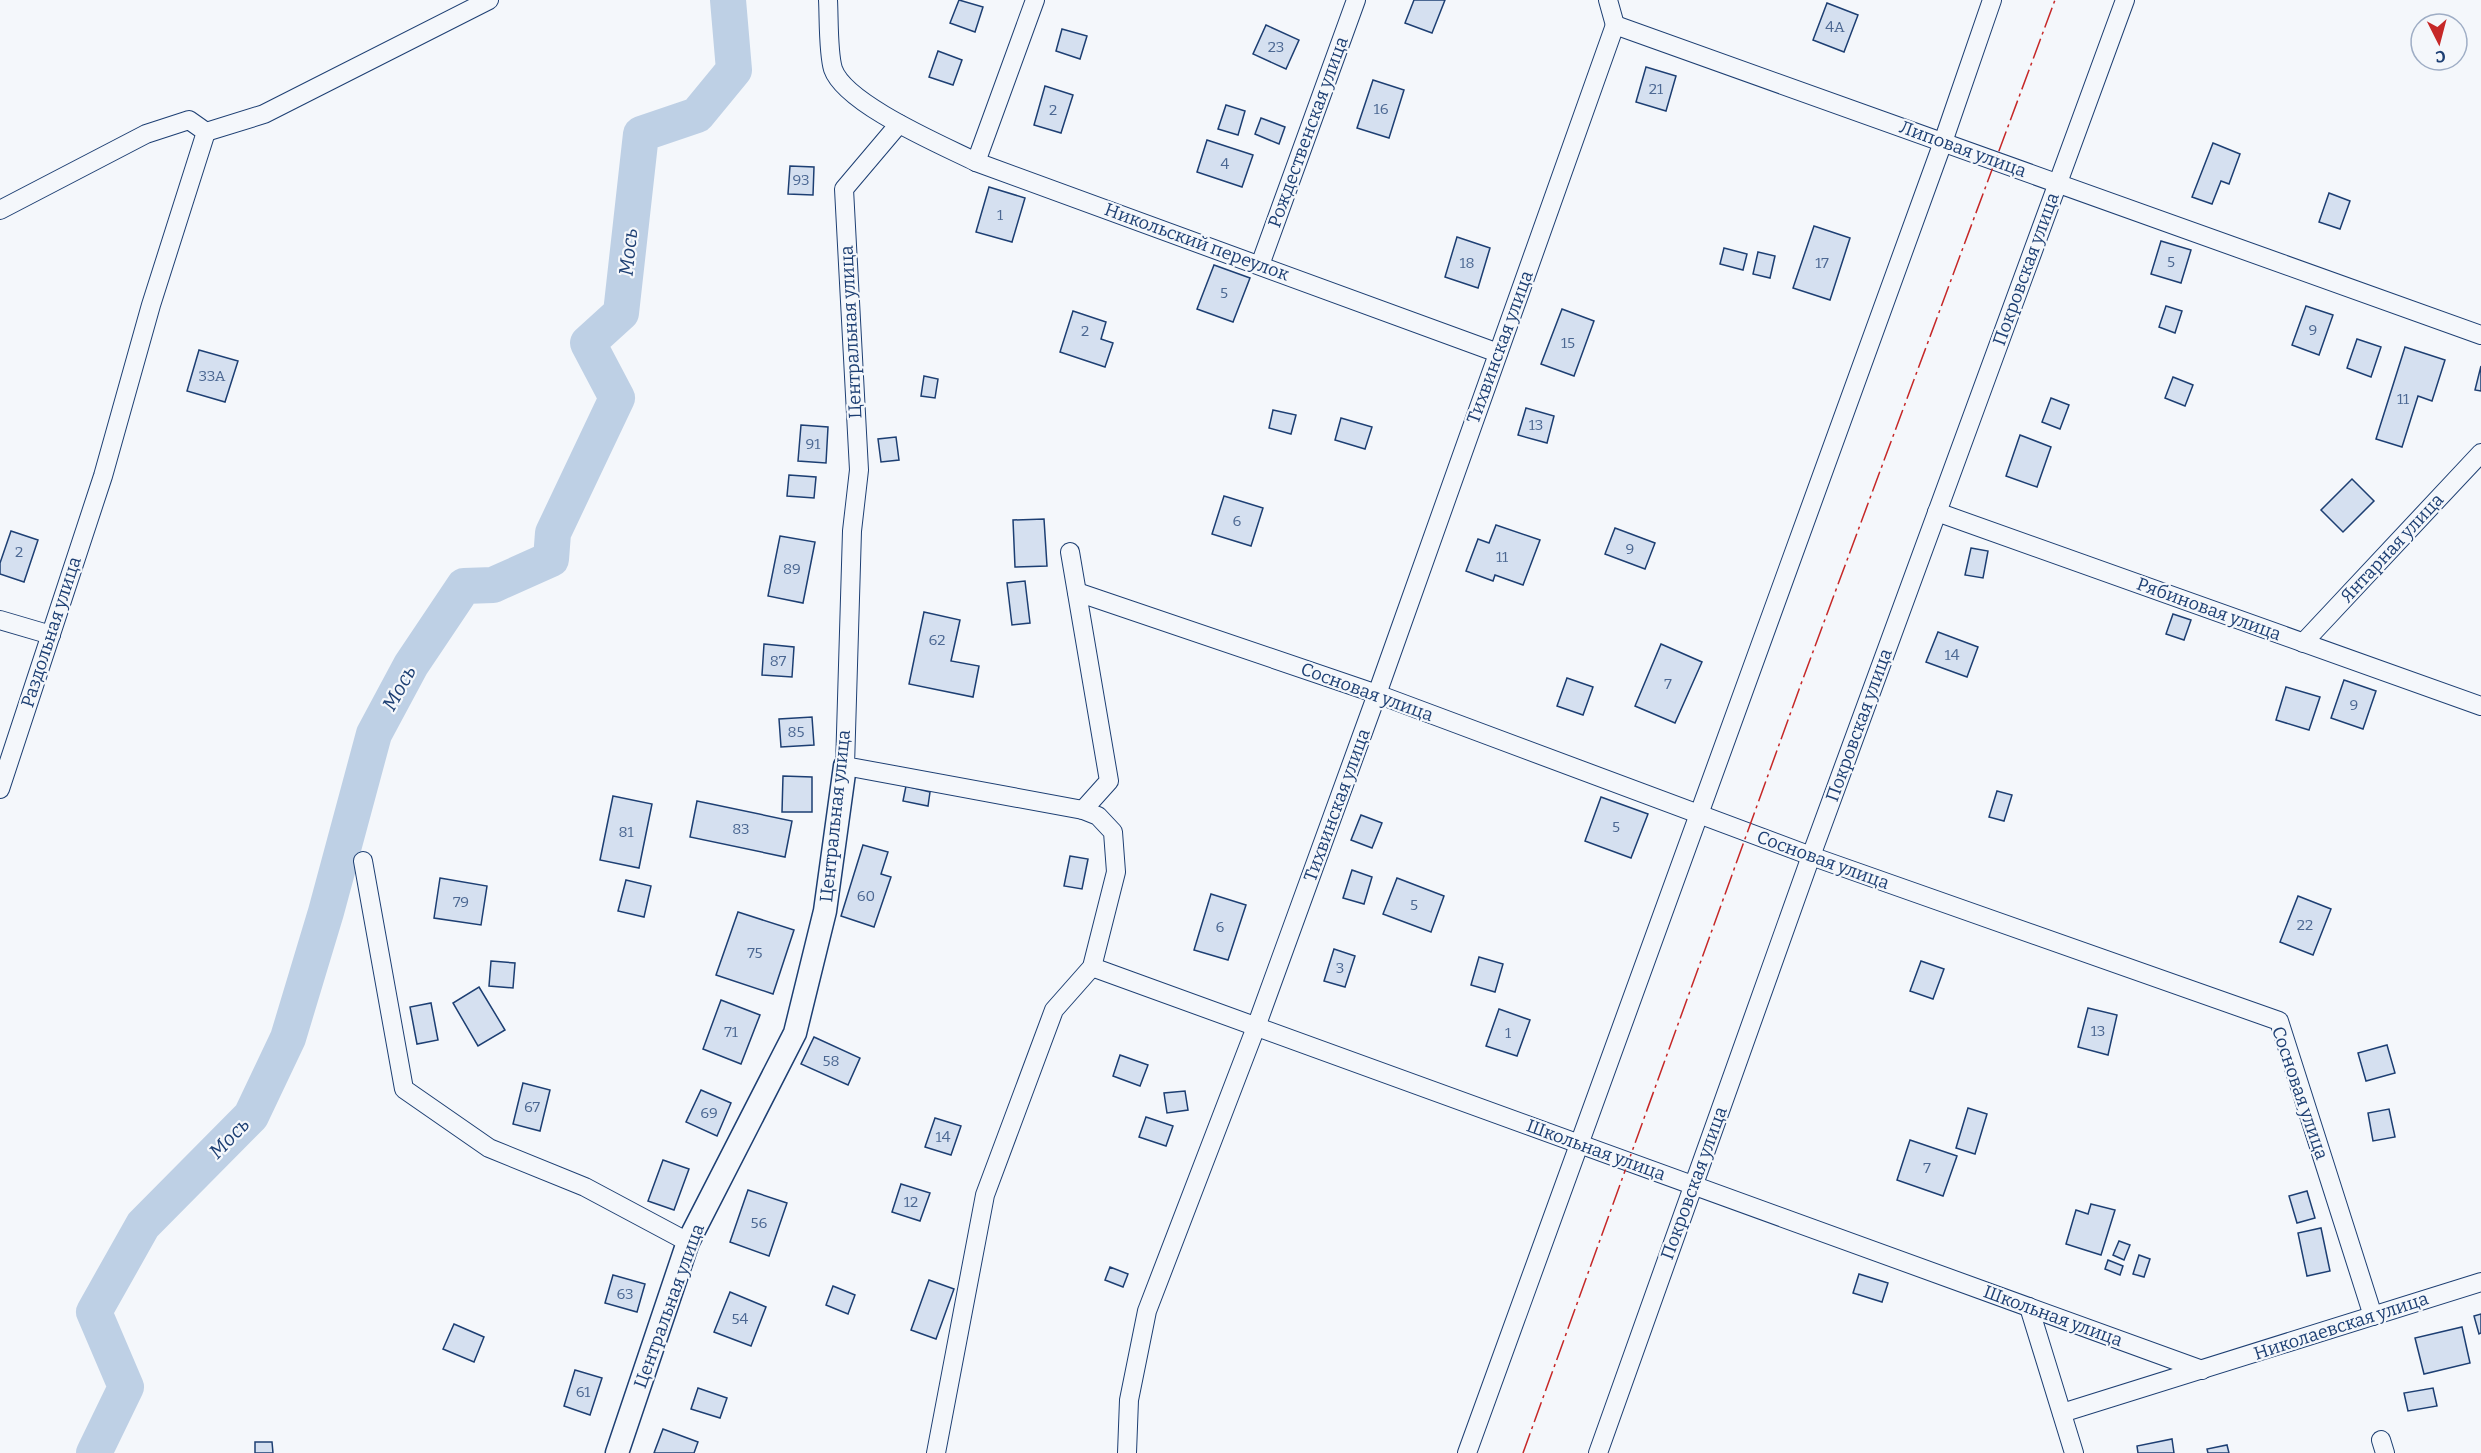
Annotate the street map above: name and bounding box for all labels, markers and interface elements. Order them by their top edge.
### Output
north arrow [2409,12,2469,72]
house number: 4А [1825,18,1845,36]
street label: Рождественская улица [1263,33,1353,230]
house number: 23 [1268,38,1284,56]
text: С [2434,46,2447,66]
house number: 21 [1649,80,1663,98]
house number: 16 [1374,100,1389,118]
house number: 2 [1049,101,1057,119]
street label: Липовая улица [1897,116,2030,182]
house number: 4 [1221,155,1230,173]
house number: 93 [792,171,810,189]
street label: Покровская улица [1988,189,2064,348]
street label: Никольский переулок [1102,198,1293,286]
house number: 1 [997,206,1003,224]
water label: Мось [614,227,642,277]
street label: Центральная улица [835,245,867,419]
house number: 5 [2167,253,2175,271]
house number: 18 [1459,254,1475,272]
house number: 17 [1815,254,1829,272]
street label: Тихвинская улица [1462,267,1538,426]
house number: 5 [1220,284,1228,302]
house number: 9 [2309,321,2317,339]
house number: 2 [1081,322,1089,340]
house number: 15 [1561,334,1575,352]
house number: 33А [199,367,226,385]
house number: 11 [2397,390,2409,408]
house number: 13 [1529,416,1543,434]
house number: 91 [806,435,820,453]
street label: Янтарная улица [2336,489,2448,607]
house number: 6 [1233,512,1242,530]
house number: 9 [1626,540,1634,558]
house number: 2 [15,543,23,561]
house number: 11 [1496,548,1508,566]
street label: Раздольная улица [16,554,86,710]
house number: 89 [783,560,801,578]
street label: Рябиновая улица [2134,573,2284,645]
house number: 62 [929,631,945,649]
street label: Покровская улица [1821,645,1897,804]
house number: 14 [1945,646,1960,664]
house number: 87 [770,652,787,670]
street label: Сосновая улица [1298,658,1436,726]
water label: Мось [377,661,421,715]
house number: 7 [1664,675,1672,693]
house number: 9 [2350,696,2358,714]
house number: 85 [787,723,805,741]
street label: Тихвинская улица [1299,725,1375,884]
street label: Центральная улица [815,729,855,903]
house number: 5 [1612,818,1620,836]
house number: 83 [732,820,750,838]
house number: 81 [618,823,634,841]
street label: Сосновая улица [1754,826,1892,894]
house number: 60 [857,887,875,905]
house number: 79 [453,893,469,911]
house number: 5 [1410,896,1418,914]
house number: 22 [2297,916,2313,934]
house number: 6 [1216,918,1225,936]
house number: 75 [747,944,763,962]
house number: 3 [1336,959,1344,977]
house number: 13 [2091,1022,2105,1040]
house number: 71 [724,1023,738,1041]
house number: 1 [1505,1024,1511,1042]
street label: Сосновая улица [2267,1024,2333,1163]
house number: 58 [822,1052,840,1070]
house number: 67 [524,1098,541,1116]
street label: Покровская улица [1656,1103,1732,1262]
house number: 69 [700,1104,718,1122]
water label: Мось [204,1112,254,1163]
street label: Школьная улица [1523,1115,1669,1185]
house number: 14 [936,1128,951,1146]
house number: 7 [1923,1159,1931,1177]
house number: 12 [904,1193,918,1211]
house number: 56 [751,1214,768,1232]
street label: Центральная улица [629,1221,709,1391]
street label: Школьная улица [1980,1281,2126,1351]
house number: 63 [616,1285,634,1303]
street label: Николаевская улица [2251,1287,2431,1365]
house number: 54 [732,1310,749,1328]
house number: 61 [576,1383,590,1401]

